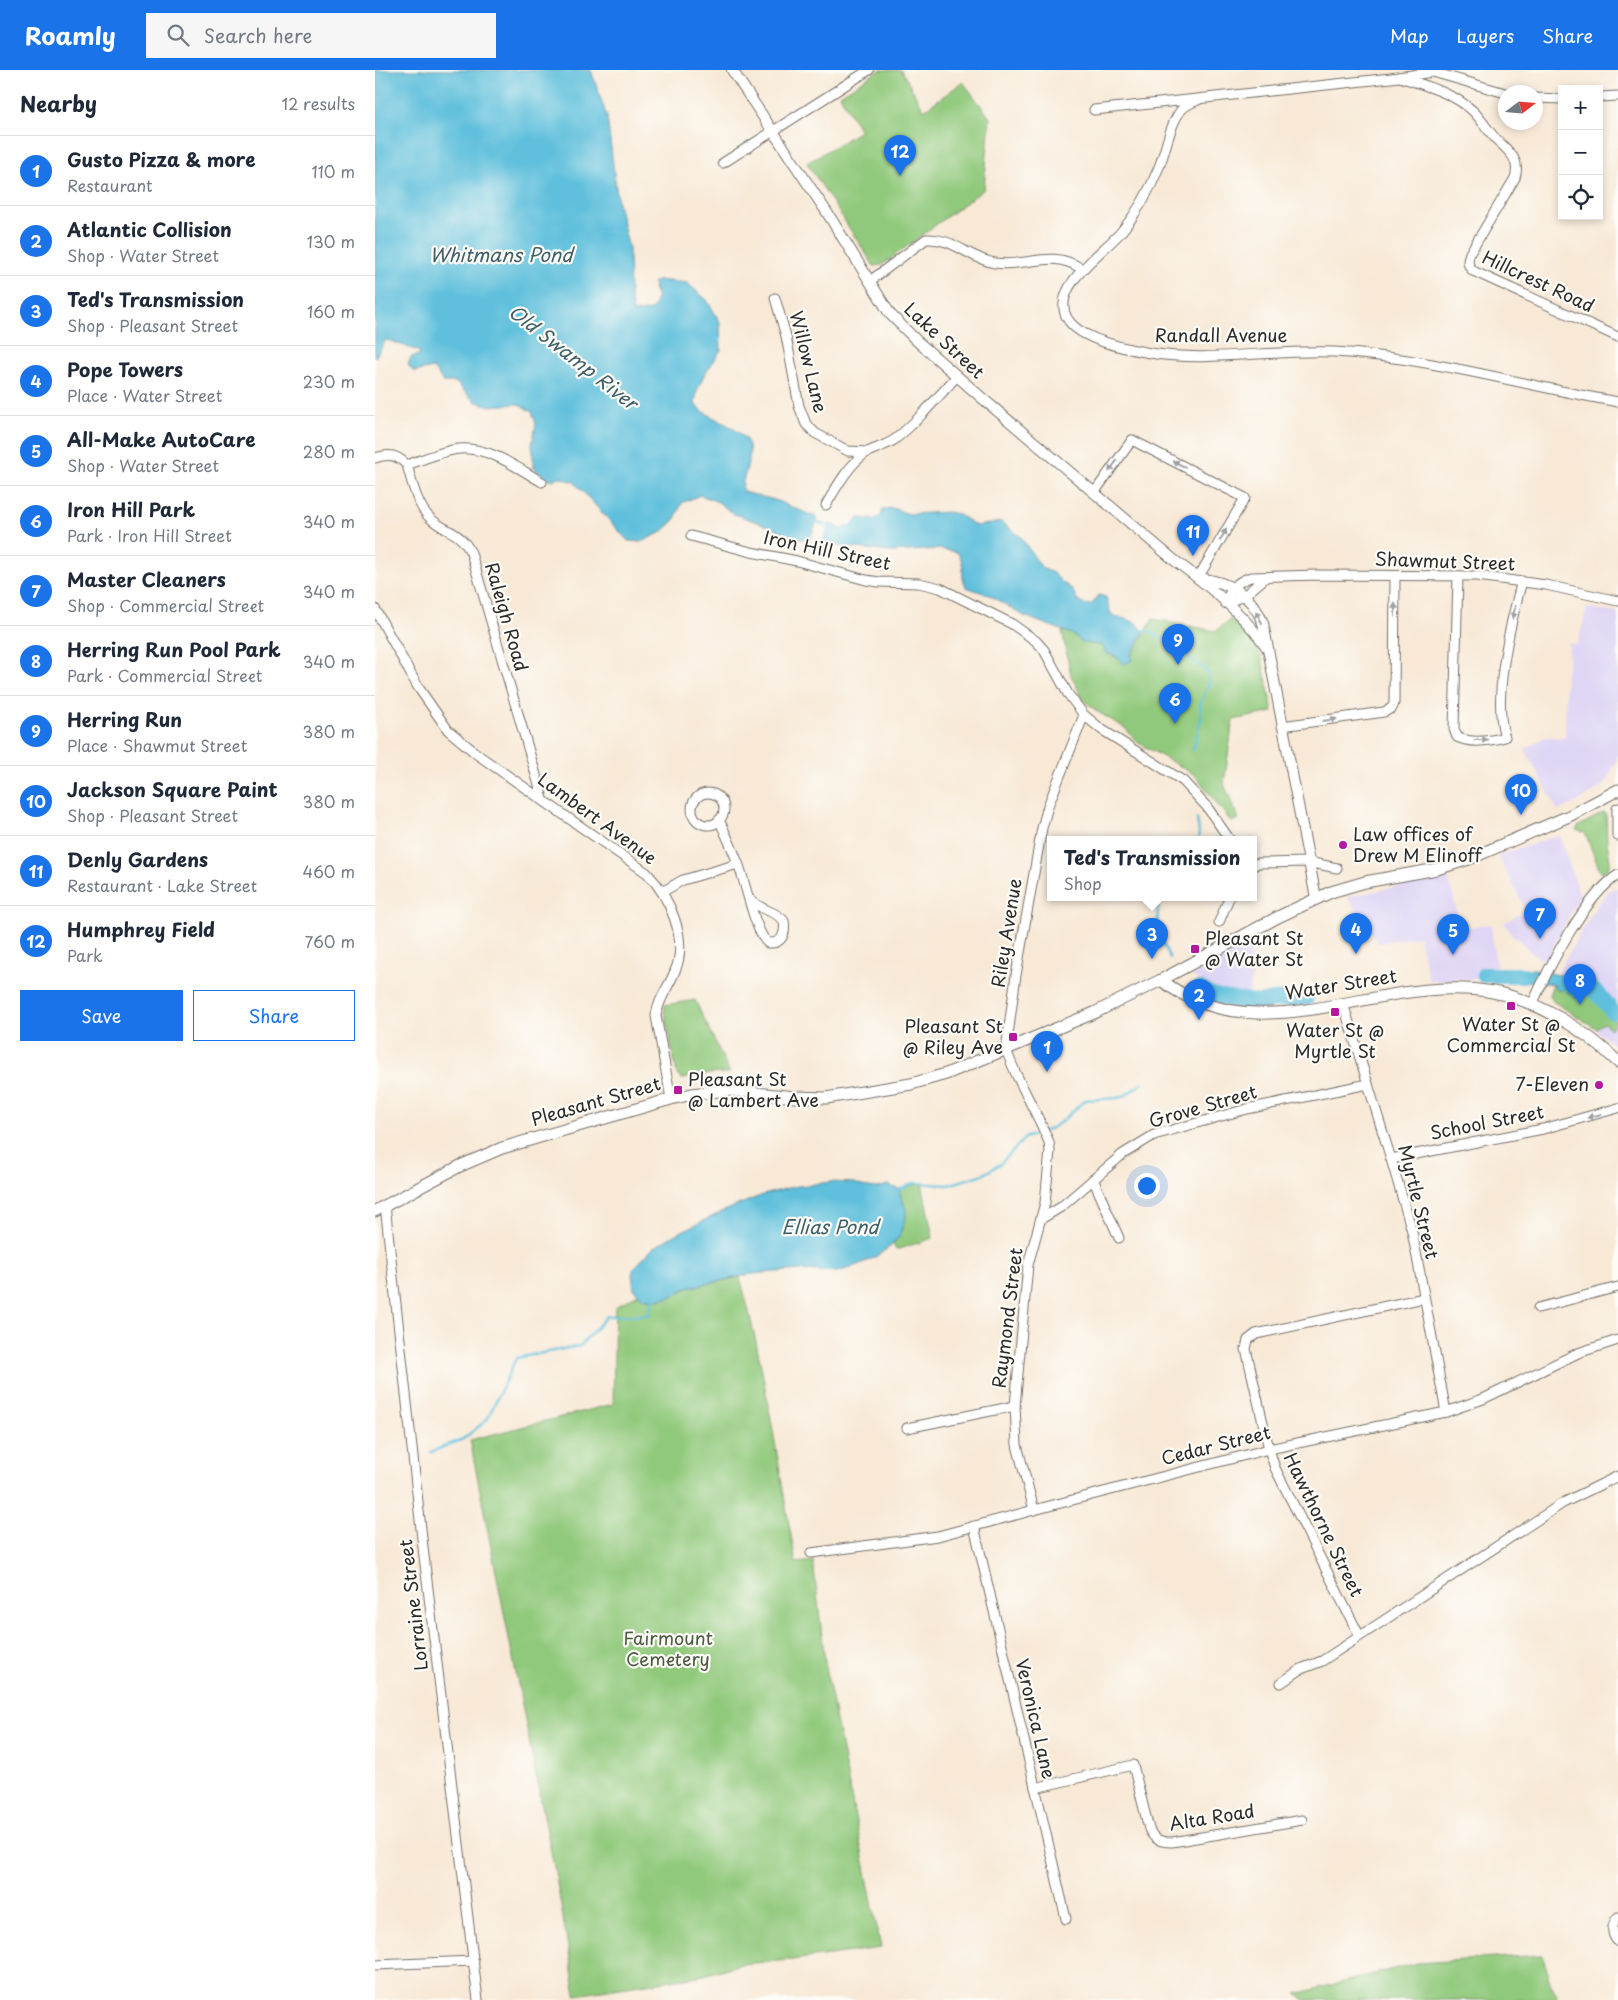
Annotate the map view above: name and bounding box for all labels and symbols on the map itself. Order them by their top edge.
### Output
north arrow [1498,85,1543,130]
pin: 12 [884,135,916,176]
water label: Whitmans Pond [430,240,575,268]
street label: Hillcrest Road [1478,243,1599,318]
street label: Lake Street [899,295,991,384]
water label: Old Swamp River [503,297,646,417]
street label: Willow Lane [784,308,835,416]
street label: Randall Avenue [1155,321,1288,348]
one-way arrow [1108,459,1118,473]
one-way arrow [1172,460,1186,468]
pin: 11 [1177,515,1209,556]
street label: Iron Hill Street [761,523,893,576]
one-way arrow [1218,529,1227,542]
street label: Shawmut Street [1374,545,1516,576]
street label: Raleigh Road [479,559,536,674]
one-way arrow [1391,602,1399,618]
one-way arrow [1510,605,1518,620]
one-way arrow [1255,610,1263,624]
pin: 9 [1162,624,1194,665]
pin: 6 [1159,683,1191,724]
one-way arrow [1323,716,1339,724]
one-way arrow [1473,737,1489,745]
street label: Lambert Avenue [533,765,663,870]
pin: 10 [1505,774,1537,815]
place label: Law offices of Drew M Elinoff [1353,820,1484,868]
marker: Law offices of Drew M Elinoff [1337,839,1349,851]
street label: Riley Avenue [984,876,1027,989]
pin: 7 [1524,898,1556,939]
pin: 4 [1340,913,1372,954]
pin: 5 [1437,914,1469,955]
pin: 3 [1136,918,1168,959]
place label: Pleasant St @ Water St [1205,924,1303,972]
marker: Pleasant St @ Water St [1189,943,1201,955]
street label: Water Street [1283,961,1399,1006]
pin: 8 [1564,964,1596,1005]
pin: 2 [1183,979,1215,1020]
marker: Water St @ Commercial St [1505,1000,1517,1012]
marker: Water St @ Myrtle St [1329,1006,1341,1018]
place label: Water St @ Commercial St [1447,1010,1575,1058]
place label: Pleasant St @ Riley Ave [903,1012,1003,1060]
place label: Water St @ Myrtle St [1286,1016,1384,1064]
marker: Pleasant St @ Riley Ave [1007,1031,1019,1043]
pin: 1 [1031,1031,1063,1072]
place label: Pleasant St @ Lambert Ave [688,1065,819,1113]
street label: Pleasant Street [528,1069,664,1132]
place label: 7-Eleven [1515,1070,1589,1097]
street label: Grove Street [1146,1077,1260,1134]
marker: 7-Eleven [1593,1079,1605,1091]
marker: Pleasant St @ Lambert Ave [672,1084,684,1096]
street label: School Street [1427,1097,1546,1146]
one-way arrow [1587,1112,1602,1120]
street label: Myrtle Street [1392,1142,1447,1262]
your location [1134,1173,1160,1199]
water label: Ellias Pond [781,1212,881,1240]
street label: Raymond Street [985,1246,1029,1389]
street label: Cedar Street [1158,1418,1273,1471]
street label: Hawthorne Street [1278,1448,1371,1601]
street label: Lorraine Street [391,1538,434,1672]
park label: Fairmount Cemetery [623,1624,713,1672]
street label: Veronica Lane [1009,1656,1063,1782]
street label: Alta Road [1167,1796,1256,1837]

